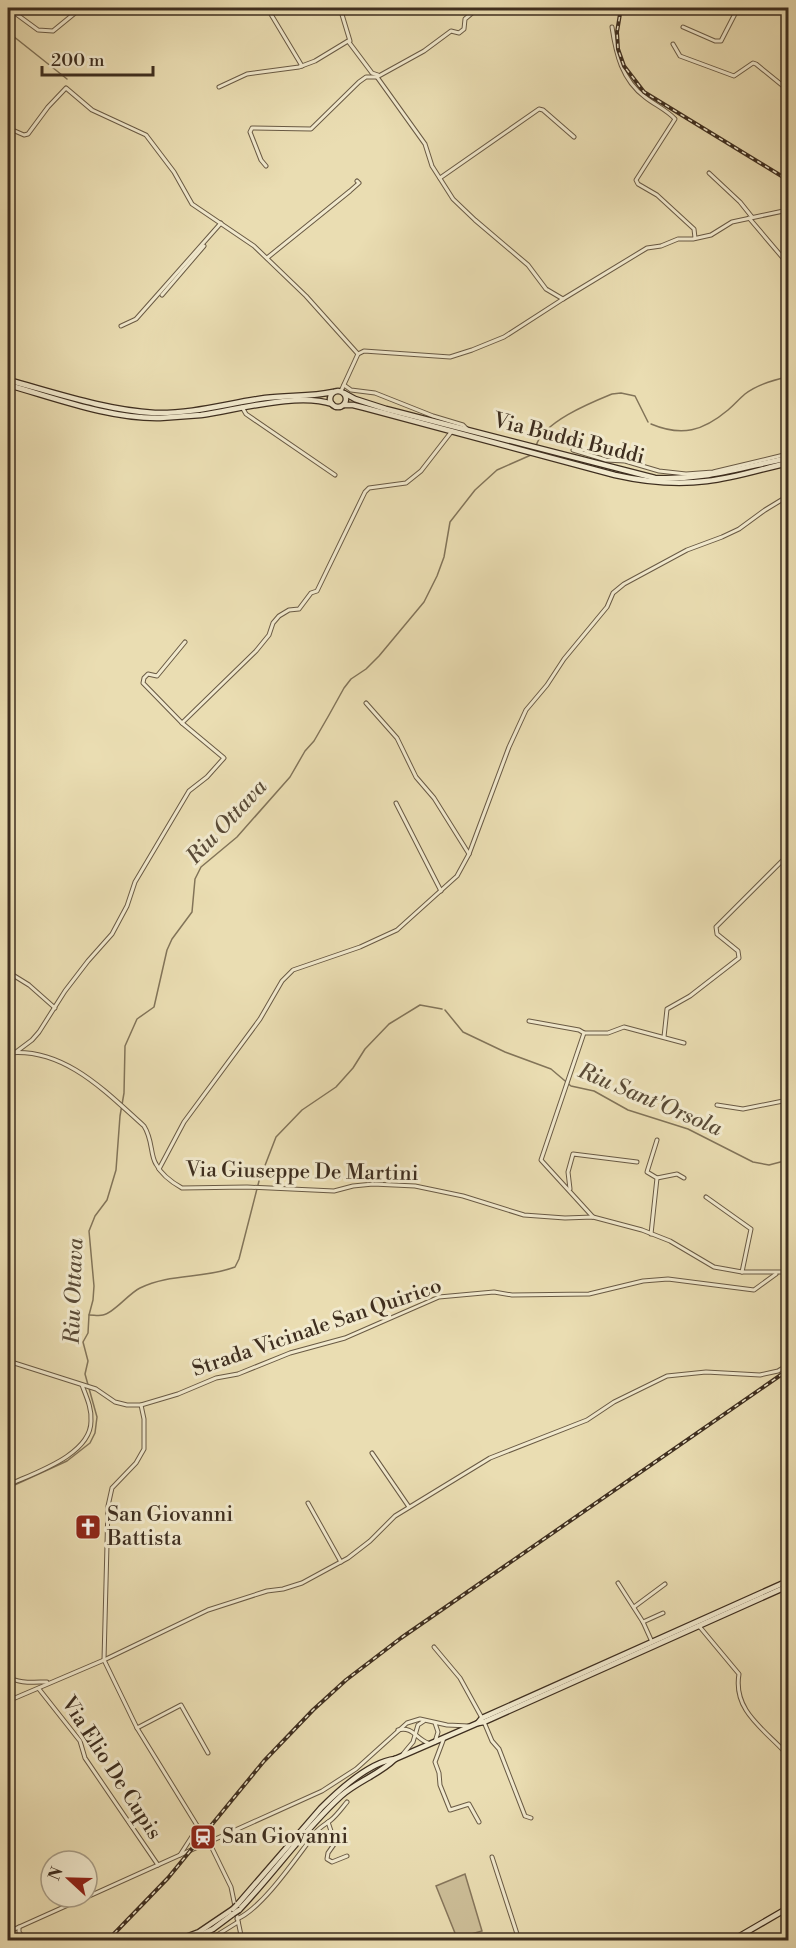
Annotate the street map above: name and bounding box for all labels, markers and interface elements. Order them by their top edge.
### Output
scale bar [42,39,153,77]
text: 200 m [51,49,105,72]
street label: Via Buddi Buddi [490,407,647,470]
water label: Riu Ottava [180,773,274,871]
water label: Riu Sant'Orsola [573,1057,727,1143]
street label: Via Giuseppe De Martini [184,1157,419,1187]
water label: Riu Ottava [59,1237,89,1345]
street label: Strada Vicinale San Quirico [189,1273,445,1383]
place label: San Giovanni Battista [106,1502,233,1552]
church icon: San Giovanni Battista [73,1512,103,1542]
street label: Via Elio De Cupis [55,1691,167,1844]
station icon: San Giovanni [188,1822,218,1852]
place label: San Giovanni [222,1824,348,1850]
north arrow [39,1849,99,1909]
text: N [44,1864,68,1883]

